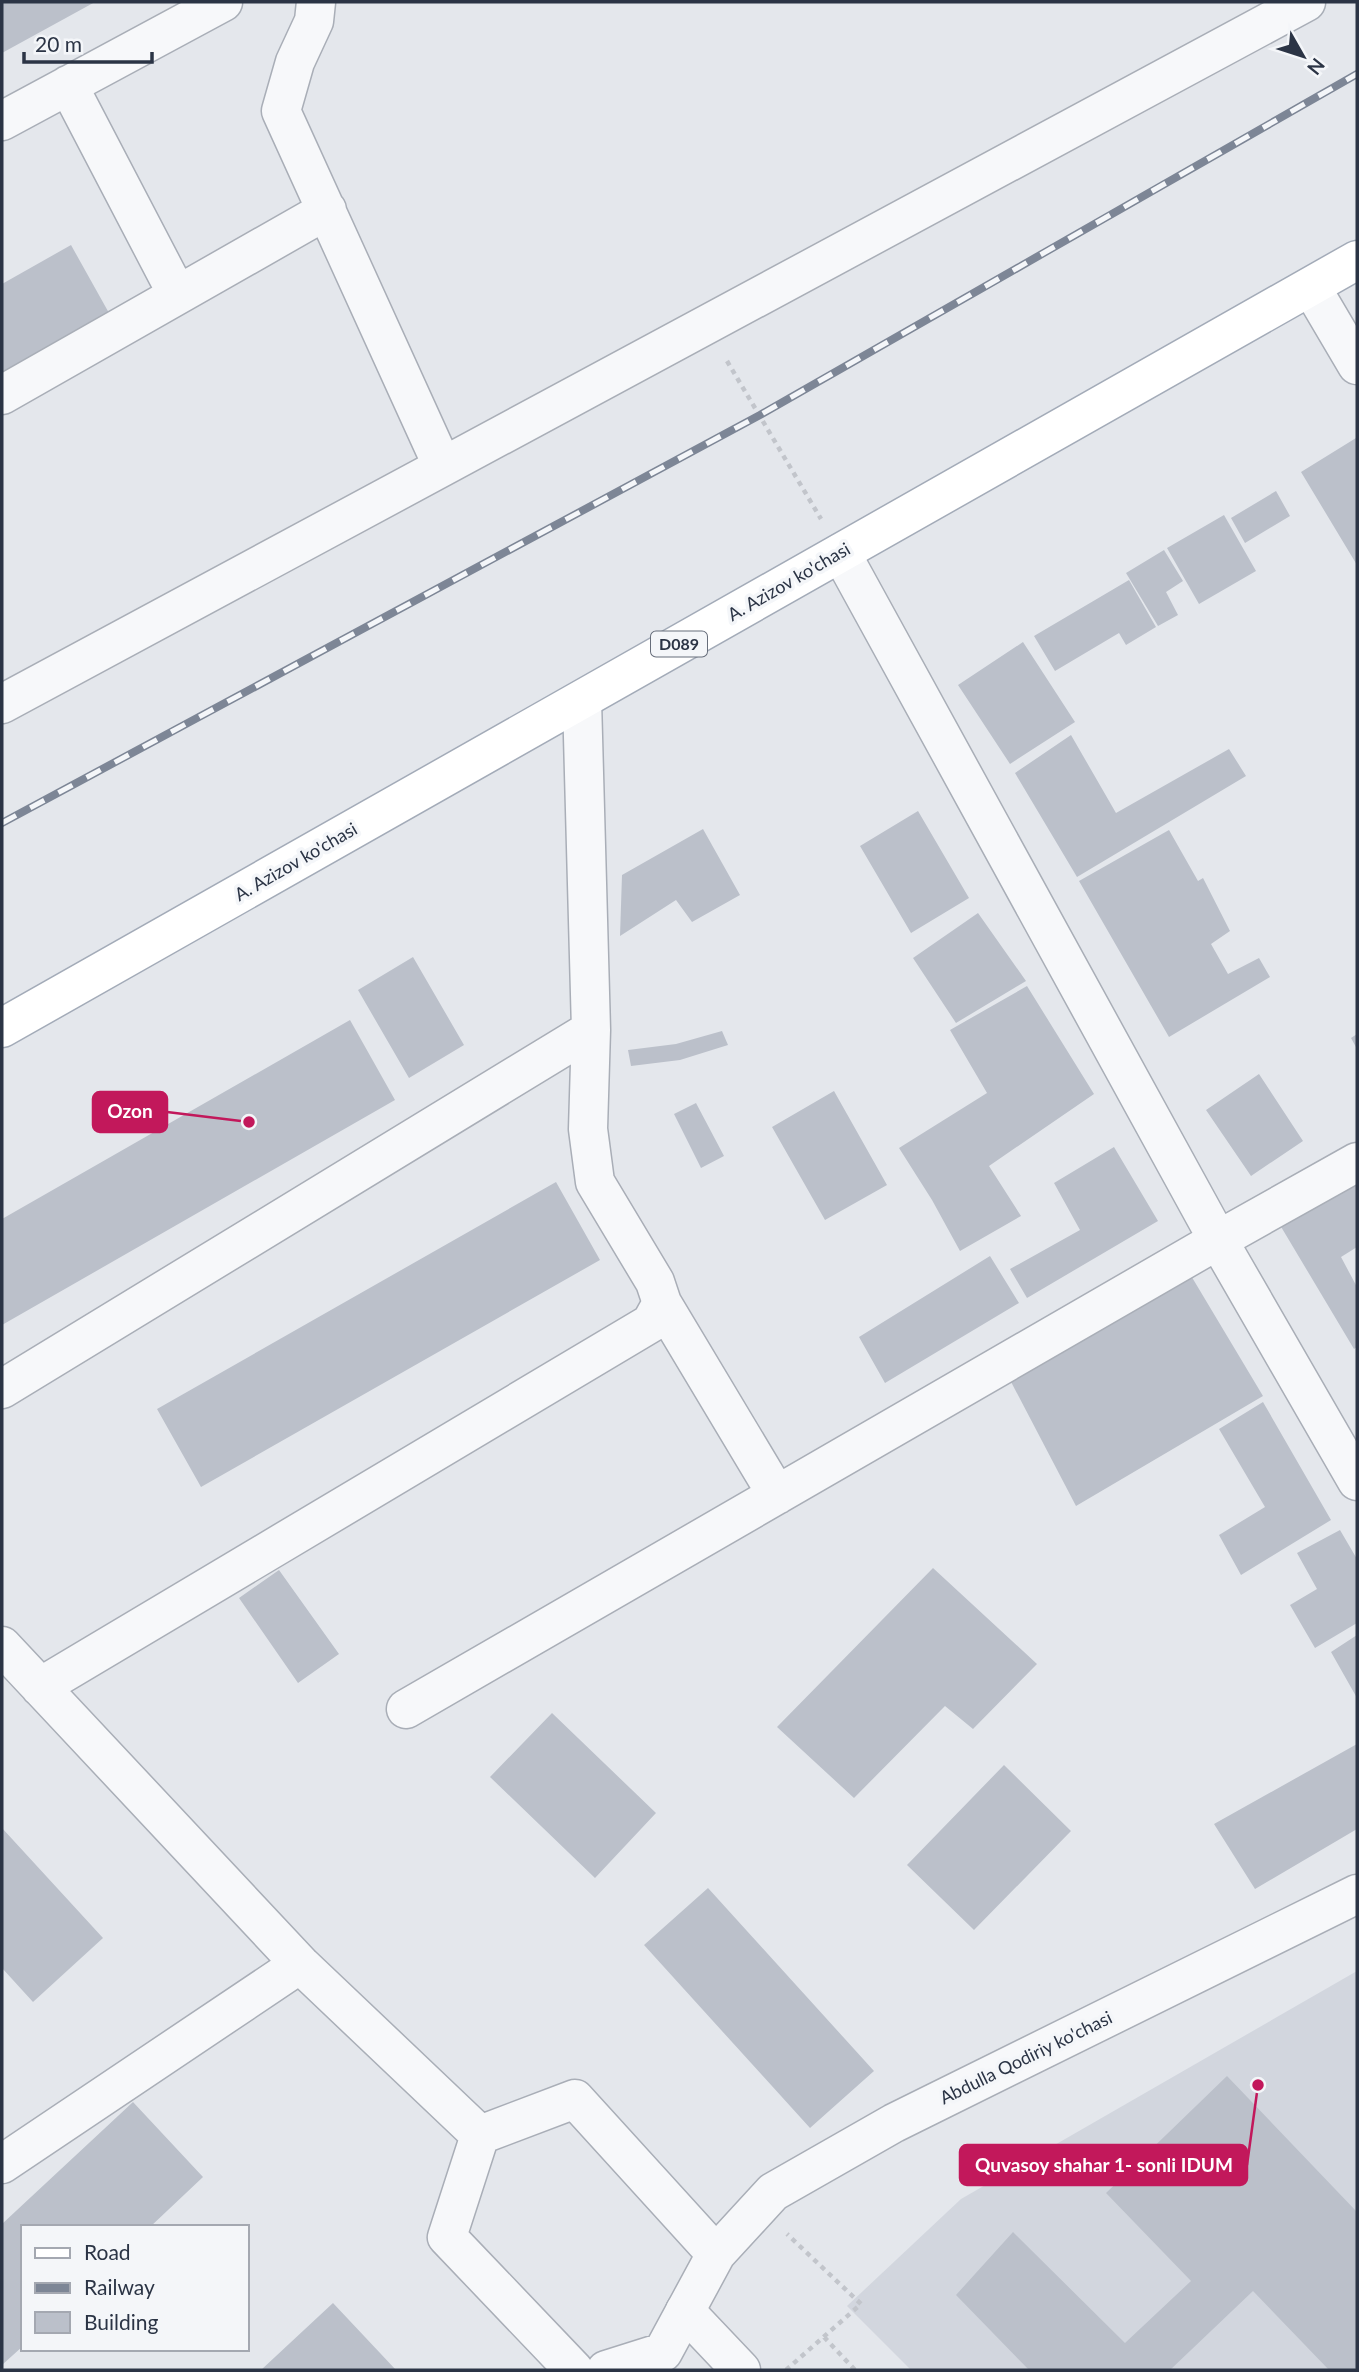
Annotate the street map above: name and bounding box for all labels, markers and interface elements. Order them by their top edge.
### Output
scale bar [24,21,152,65]
north arrow [1268,21,1338,91]
text: 20 m [35,31,82,56]
text: N [1303,54,1330,80]
street label: A. Azizov ko'chasi [723,537,854,625]
road number: D089 [651,632,707,656]
street label: A. Azizov ko'chasi [230,817,361,905]
callout: Ozon [93,1092,167,1132]
text: Ozon [107,1099,153,1122]
street label: Abdulla Qodiriy ko'chasi [936,2006,1115,2108]
callout: Quvasoy shahar 1- sonli IDUM [960,2145,1247,2185]
text: Quvasoy shahar 1- sonli IDUM [975,2153,1233,2176]
legend [21,2225,248,2351]
text: Road [84,2239,131,2264]
text: Railway [84,2274,155,2299]
text: Building [84,2309,159,2334]

